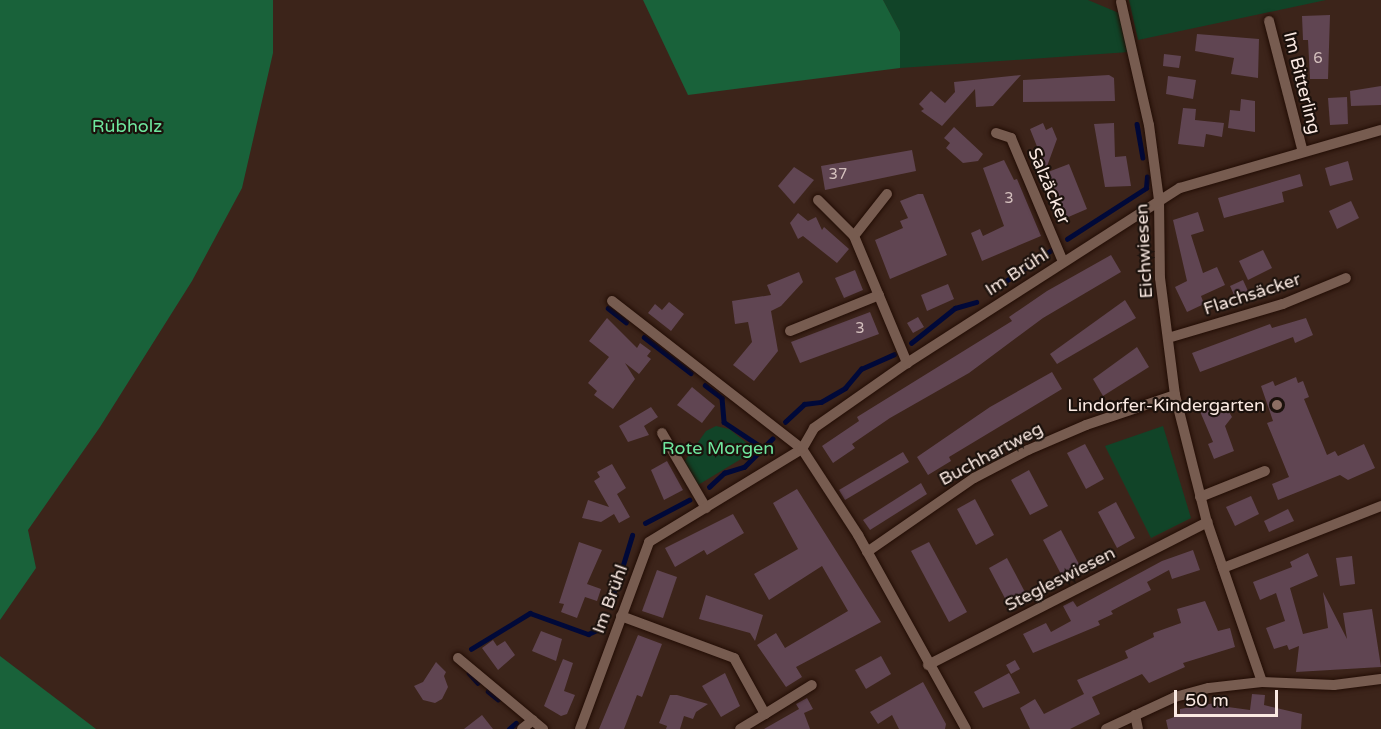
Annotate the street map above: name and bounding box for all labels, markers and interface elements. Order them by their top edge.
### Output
street label: Im Bitterling [1279,29,1325,137]
house number: 6 [1313,50,1323,68]
park label: Rübholz [92,115,162,137]
street label: Salzäcker [1023,144,1075,228]
house number: 37 [829,166,847,184]
house number: 3 [1004,190,1014,208]
street label: Eichwiesen [1131,203,1157,299]
street label: Im Brühl [981,243,1053,301]
street label: Flachsäcker [1201,268,1303,320]
house number: 3 [855,320,865,338]
place label: Lindorfer-Kindergarten [1067,394,1265,416]
marker: Lindorfer-Kindergarten [1270,398,1284,412]
street label: Buchhartweg [935,418,1047,490]
park label: Rote Morgen [662,437,774,459]
street label: Stegleswiesen [1001,542,1119,616]
street label: Im Brühl [588,562,632,636]
scale bar [1177,678,1280,716]
text: 50 m [1185,689,1229,711]

